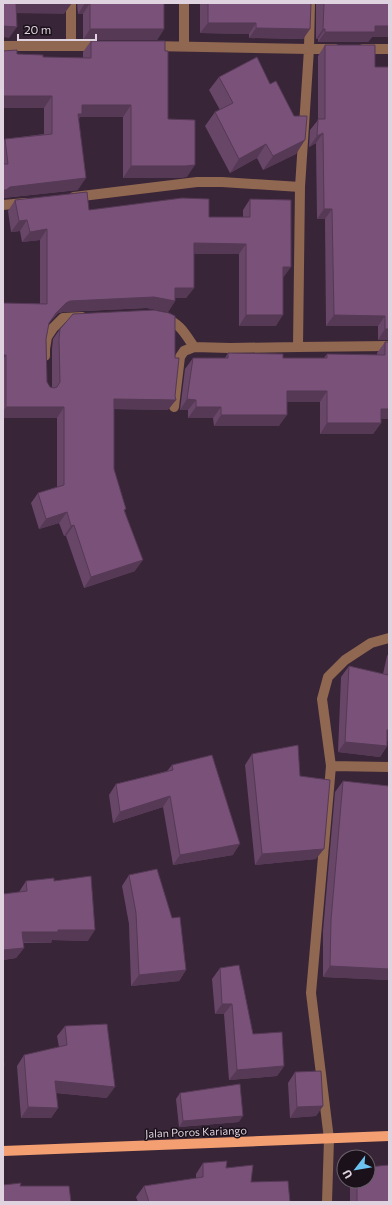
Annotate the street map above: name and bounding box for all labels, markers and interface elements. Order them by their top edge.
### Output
scale bar [18,16,96,42]
text: 20 m [24,22,51,36]
street label: Jalan Poros Kariango [145,1123,248,1141]
north arrow [336,1149,376,1189]
text: U [339,1168,355,1181]

